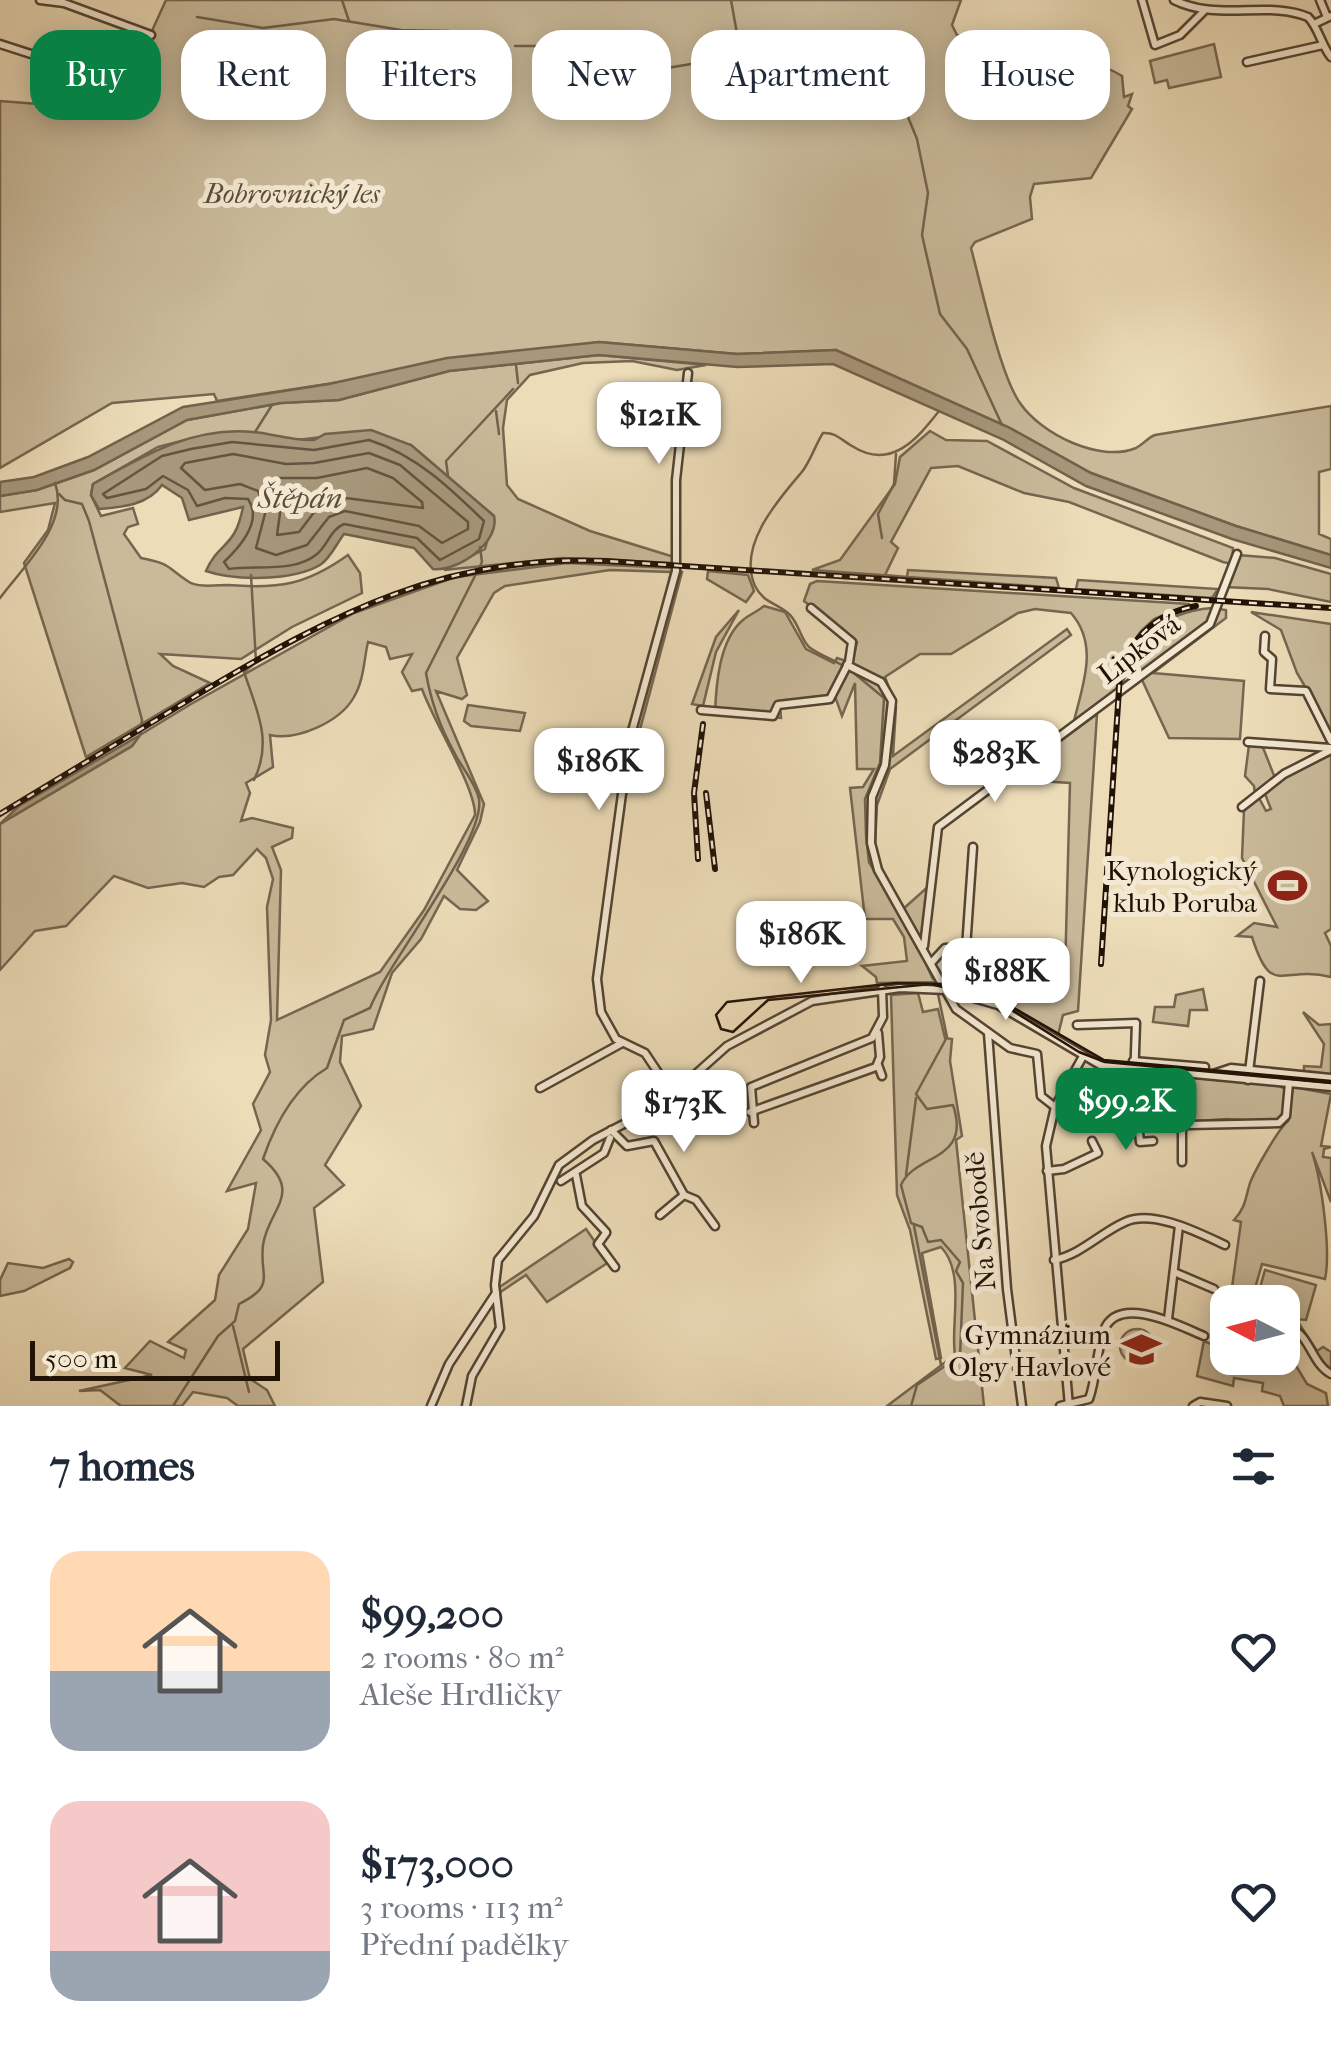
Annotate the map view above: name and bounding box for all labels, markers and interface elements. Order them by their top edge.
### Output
chip: Buy [30,30,161,120]
chip: Rent [181,30,326,120]
chip: Filters [346,30,512,120]
chip: New [532,30,671,120]
chip: Apartment [691,30,925,120]
chip: House [945,30,1110,120]
park label: Bobrovnický les [202,177,381,210]
pin: $121K [589,382,729,467]
text: $121K [619,396,699,433]
water label: Štěpán [257,481,342,516]
street label: Lipková [1091,607,1187,691]
pin: $283K [925,720,1065,805]
pin: $186K [529,728,669,813]
text: $283K [952,734,1038,771]
text: $186K [556,742,642,779]
place label: Kynologický klub Poruba [1106,854,1258,919]
sports icon: Kynologický klub Poruba [1266,865,1308,907]
pin: $186K [731,901,871,986]
text: $186K [758,915,844,952]
pin: $188K [936,938,1076,1023]
text: $188K [964,952,1048,989]
pin: $99.2K [1045,1068,1207,1153]
pin: $173K [614,1070,754,1155]
text: $99.2K [1077,1082,1175,1119]
text: $173K [644,1084,724,1121]
street label: Na Svobodě [957,1150,1002,1292]
north arrow [1210,1285,1300,1375]
map controls [1210,1285,1300,1375]
place label: Gymnázium Olgy Havlové [948,1318,1112,1383]
school or university icon: Gymnázium Olgy Havlové [1120,1329,1162,1371]
scale bar [30,1336,280,1380]
text: 500 m [45,1342,117,1375]
icon: filters [1226,1439,1281,1494]
text: 7 homes [50,1442,195,1491]
text: $99,200 [360,1590,504,1639]
icon: home [130,1591,250,1711]
icon: heart [1226,1624,1281,1679]
text: 2 rooms · 80 m² [360,1639,564,1676]
text: Aleše Hrdličky [360,1676,561,1713]
text: $173,000 [360,1840,514,1889]
icon: home [130,1841,250,1961]
icon: heart [1226,1874,1281,1929]
text: 3 rooms · 113 m² [360,1889,563,1926]
text: Přední padělky [360,1926,569,1963]

